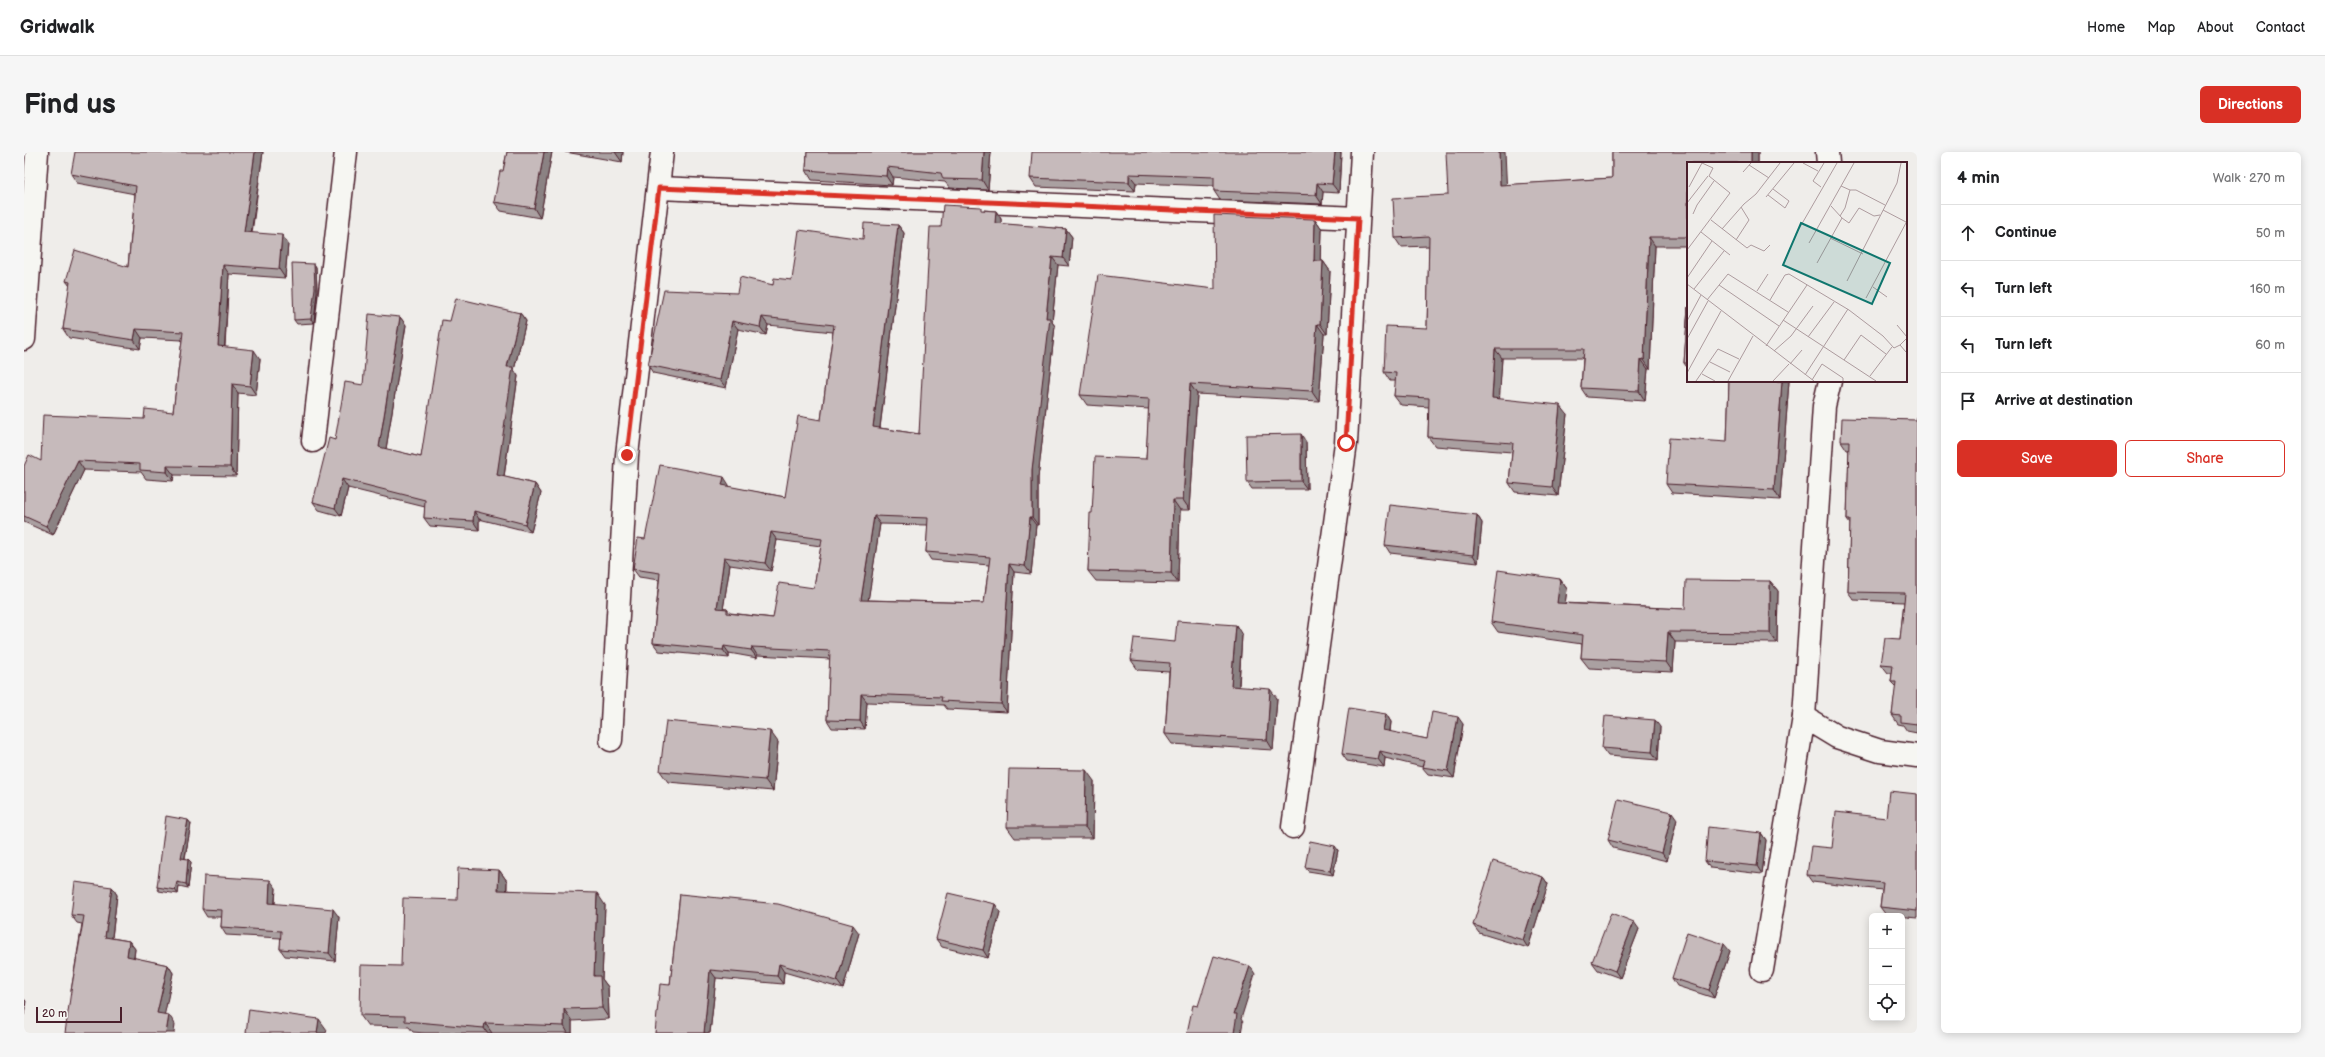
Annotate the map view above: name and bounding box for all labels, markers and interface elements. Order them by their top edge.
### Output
text: Gridwalk [20,16,95,39]
text: Home [2087,19,2125,36]
text: Map [2147,19,2175,36]
text: About [2197,19,2234,36]
text: Contact [2256,19,2305,36]
button: Directions [2200,86,2301,123]
text: Find us [24,88,116,121]
inset map [1687,162,1907,382]
text: 4 min [1957,168,2000,188]
text: Walk · 270 m [2213,170,2285,186]
icon: ahead [1957,222,1979,244]
text: Continue [1995,223,2057,242]
text: 50 m [2256,225,2285,241]
icon: left [1957,278,1979,300]
text: Turn left [1995,279,2052,298]
text: 160 m [2250,281,2285,297]
icon: left [1957,334,1979,356]
text: Turn left [1995,335,2052,354]
text: 60 m [2255,337,2285,353]
icon: arrive [1957,390,1979,412]
text: Arrive at destination [1995,391,2133,410]
route start [1337,434,1355,452]
button: Save [1957,440,2117,477]
button: Share [2125,440,2285,477]
route end [618,446,636,464]
map controls [1869,913,1905,1021]
button: + [1869,913,1905,949]
button: − [1869,949,1905,985]
button: locate [1869,985,1905,1021]
scale bar [36,1005,122,1024]
text: 20 m [42,1007,67,1020]

